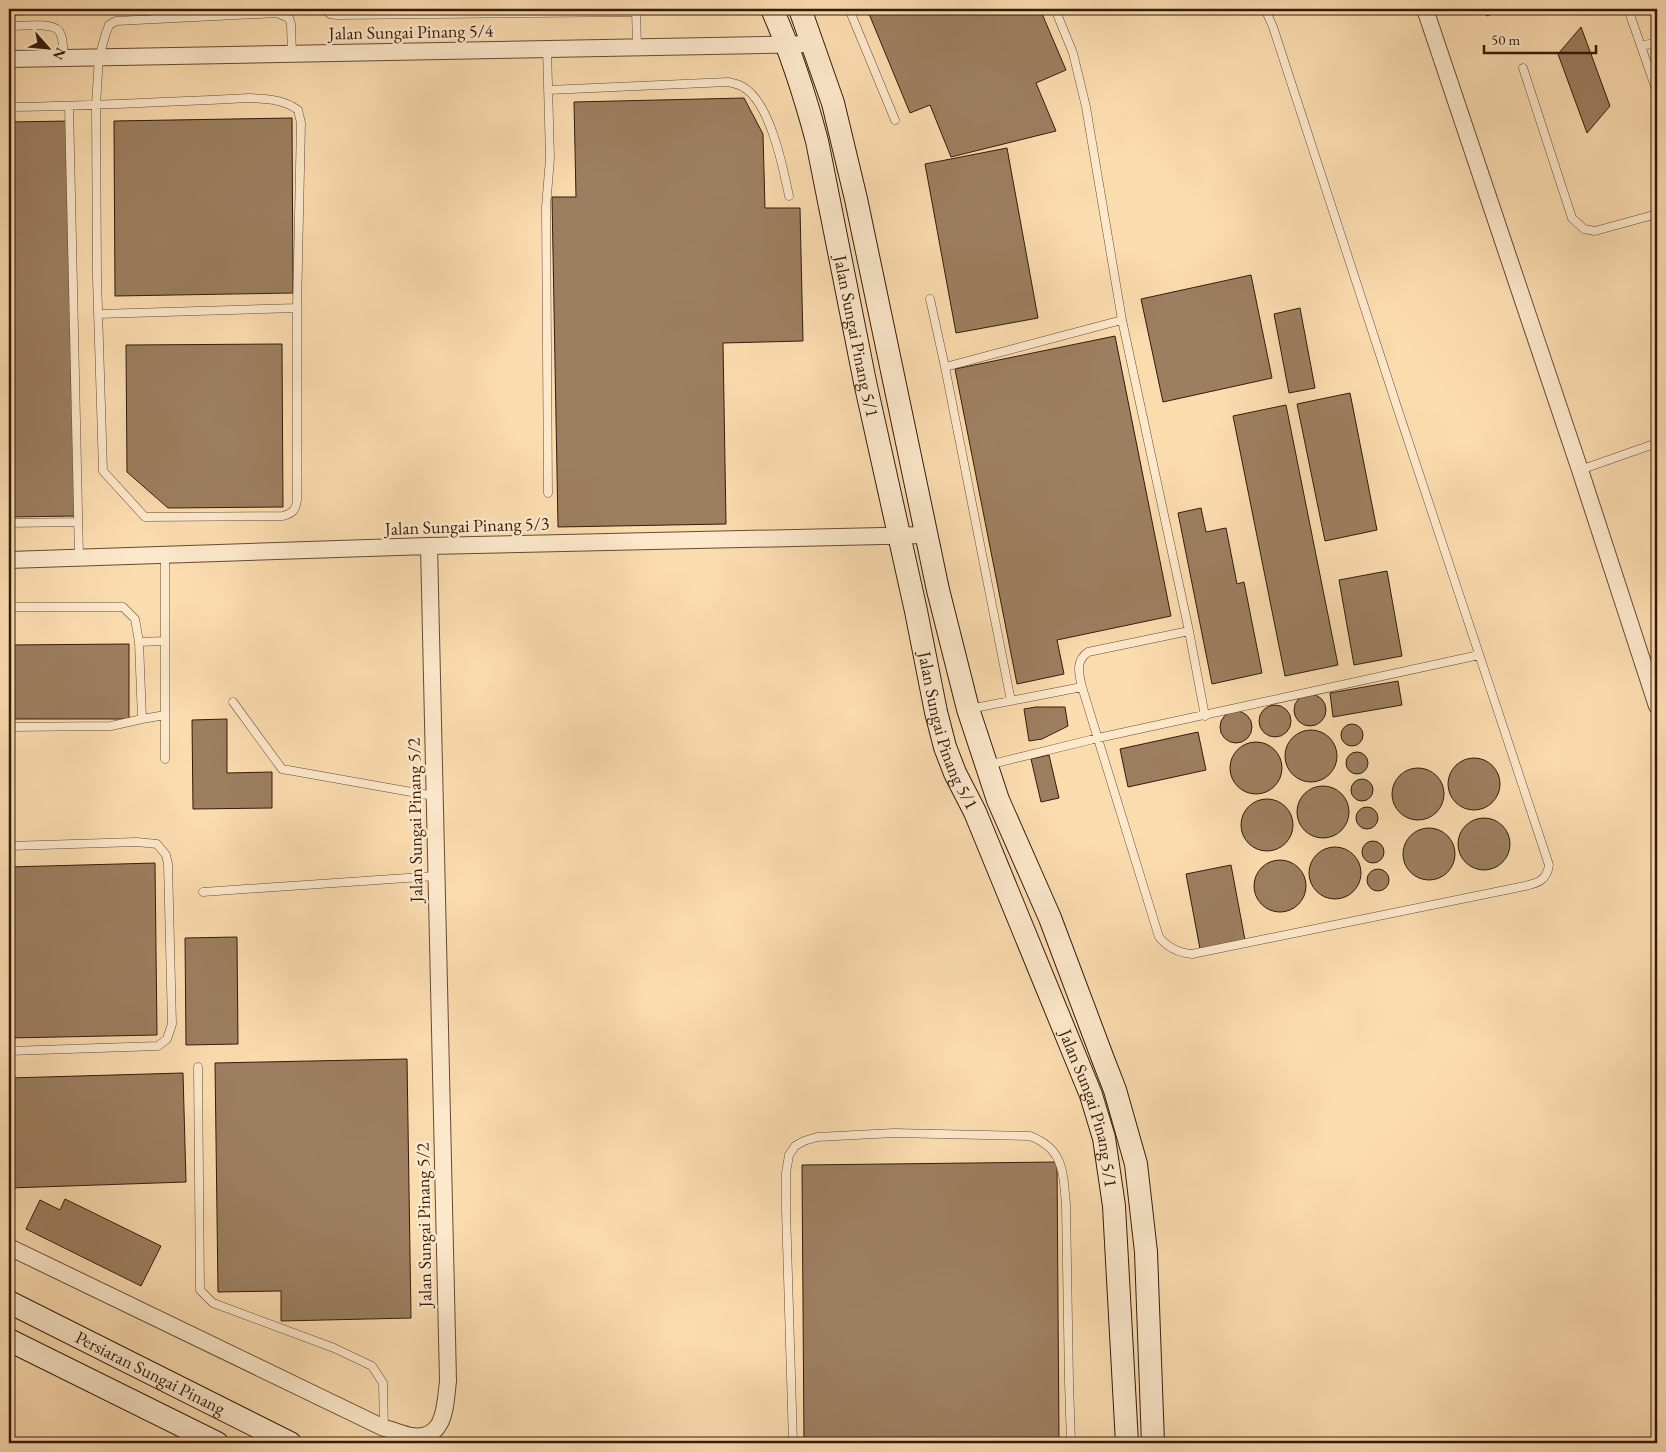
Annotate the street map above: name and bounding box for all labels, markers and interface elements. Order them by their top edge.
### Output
street label: Jalan Sungai Pinang 5/4 [326,19,494,44]
north arrow [22,22,72,72]
scale bar [1484,22,1596,54]
text: 50 m [1491,30,1520,49]
text: N [49,45,70,64]
street label: Jalan Sungai Pinang 5/1 [829,251,885,420]
street label: Jalan Sungai Pinang 5/3 [382,511,550,540]
street label: Jalan Sungai Pinang 5/1 [913,648,984,813]
street label: Jalan Sungai Pinang 5/2 [402,737,427,905]
street label: Jalan Sungai Pinang 5/1 [1054,1024,1123,1189]
street label: Jalan Sungai Pinang 5/2 [411,1142,436,1310]
street label: Persiaran Sungai Pinang [72,1325,229,1420]

